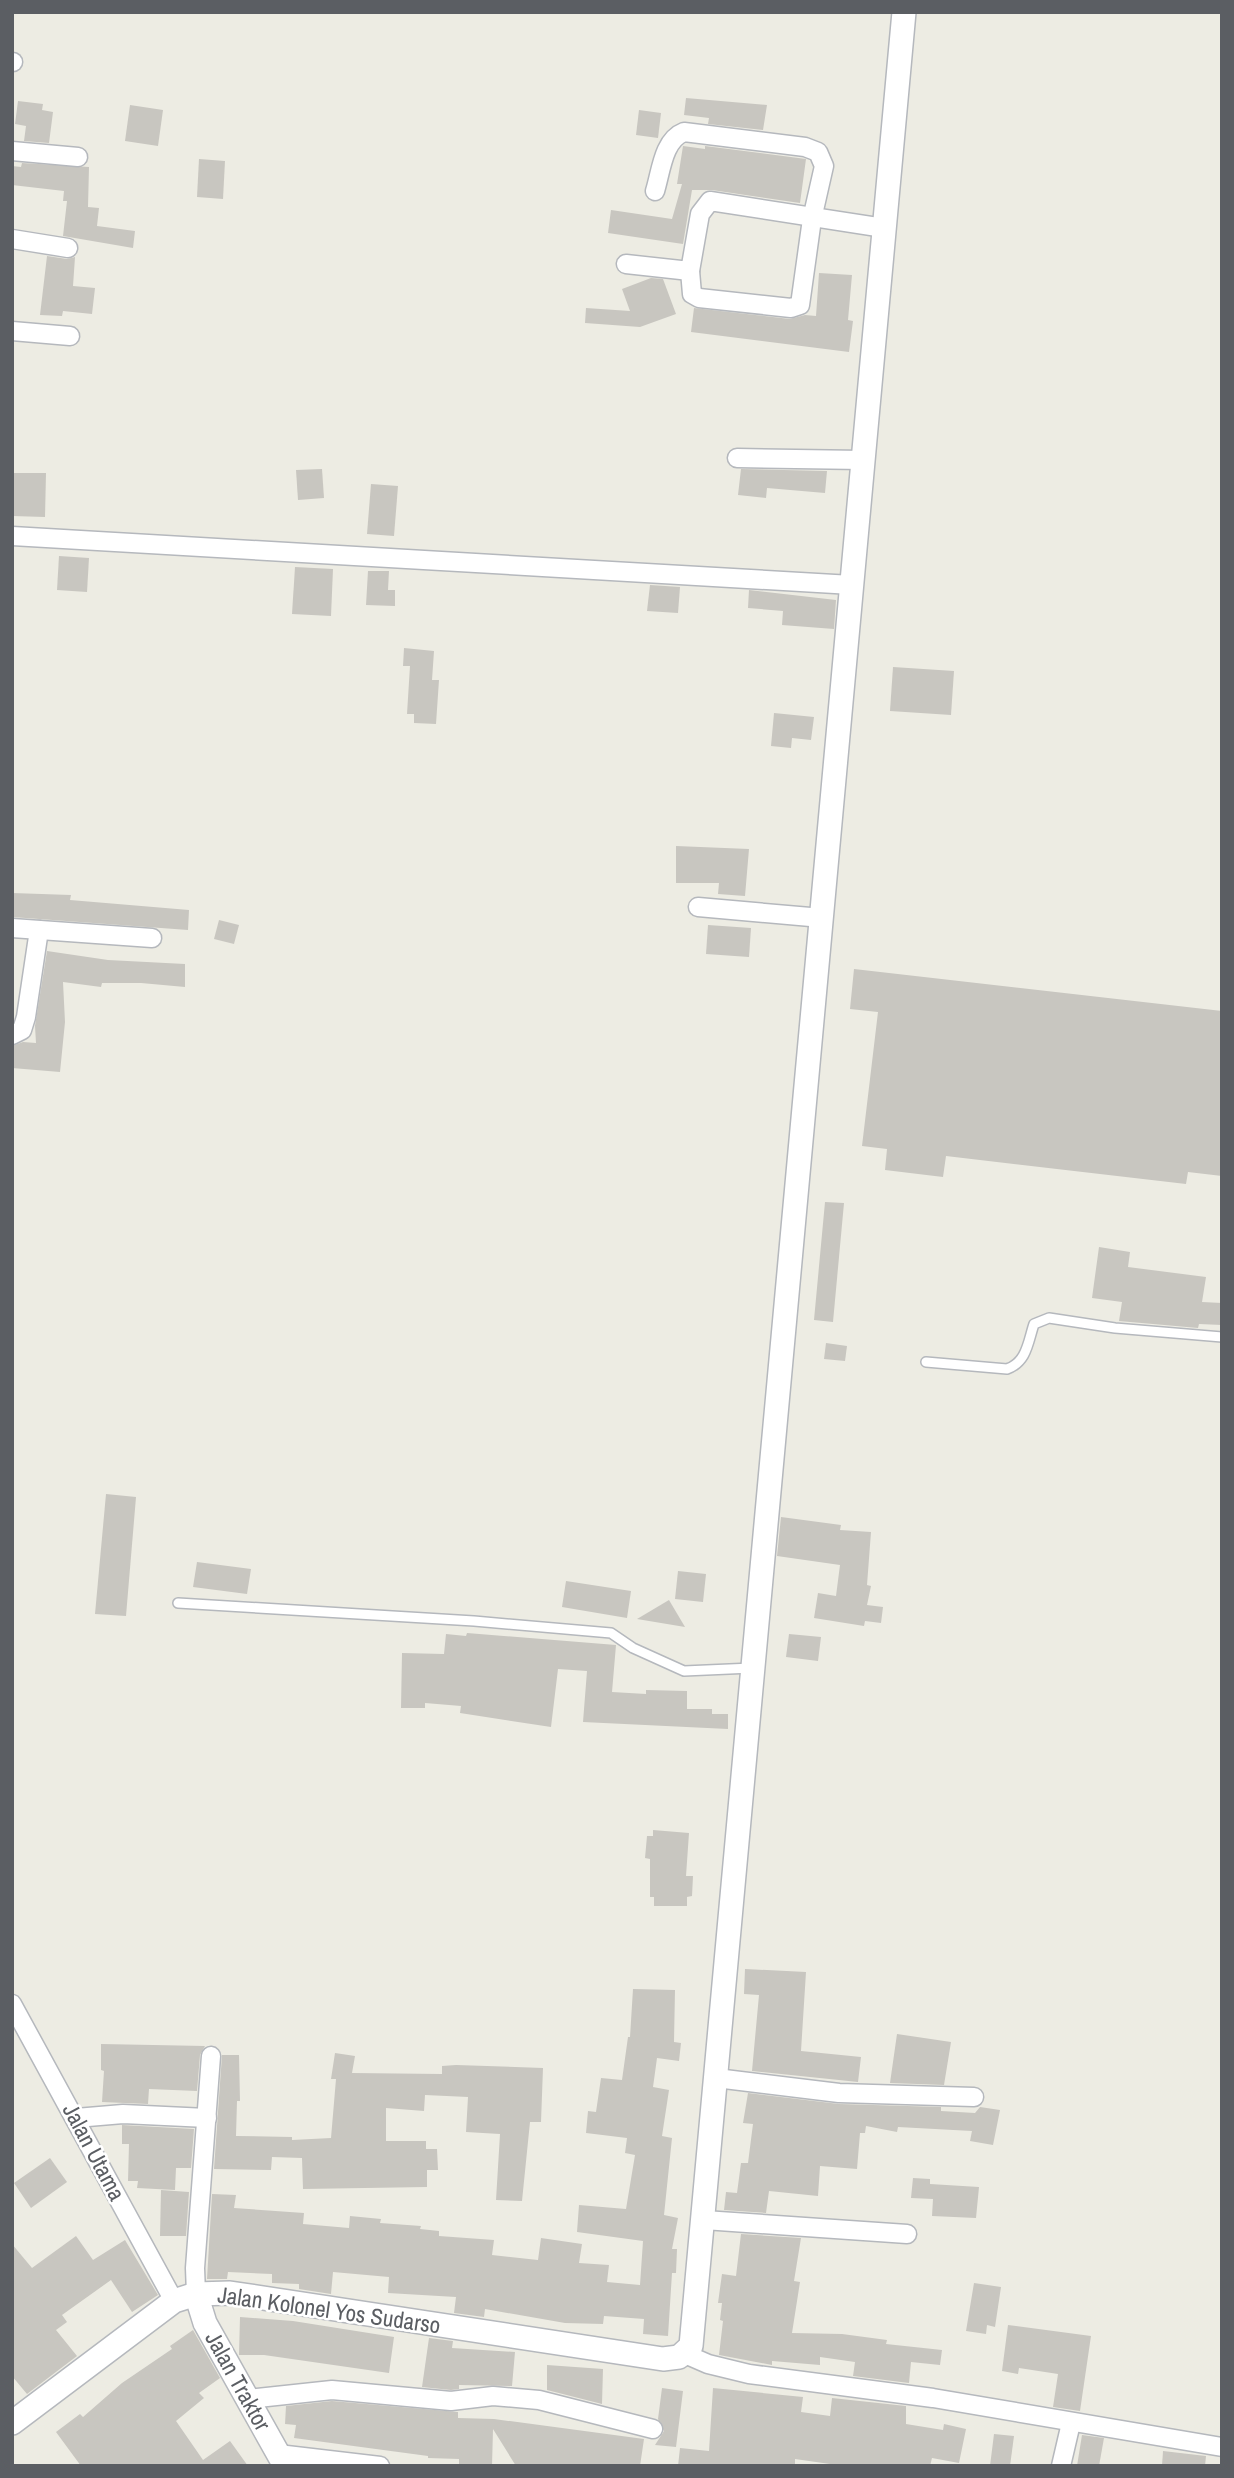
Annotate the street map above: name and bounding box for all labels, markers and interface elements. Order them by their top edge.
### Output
street label: Jalan Utama [56,2098,133,2206]
street label: Jalan Kolonel Yos Sudarso [216,2279,442,2340]
street label: Jalan Traktor [198,2326,279,2437]

